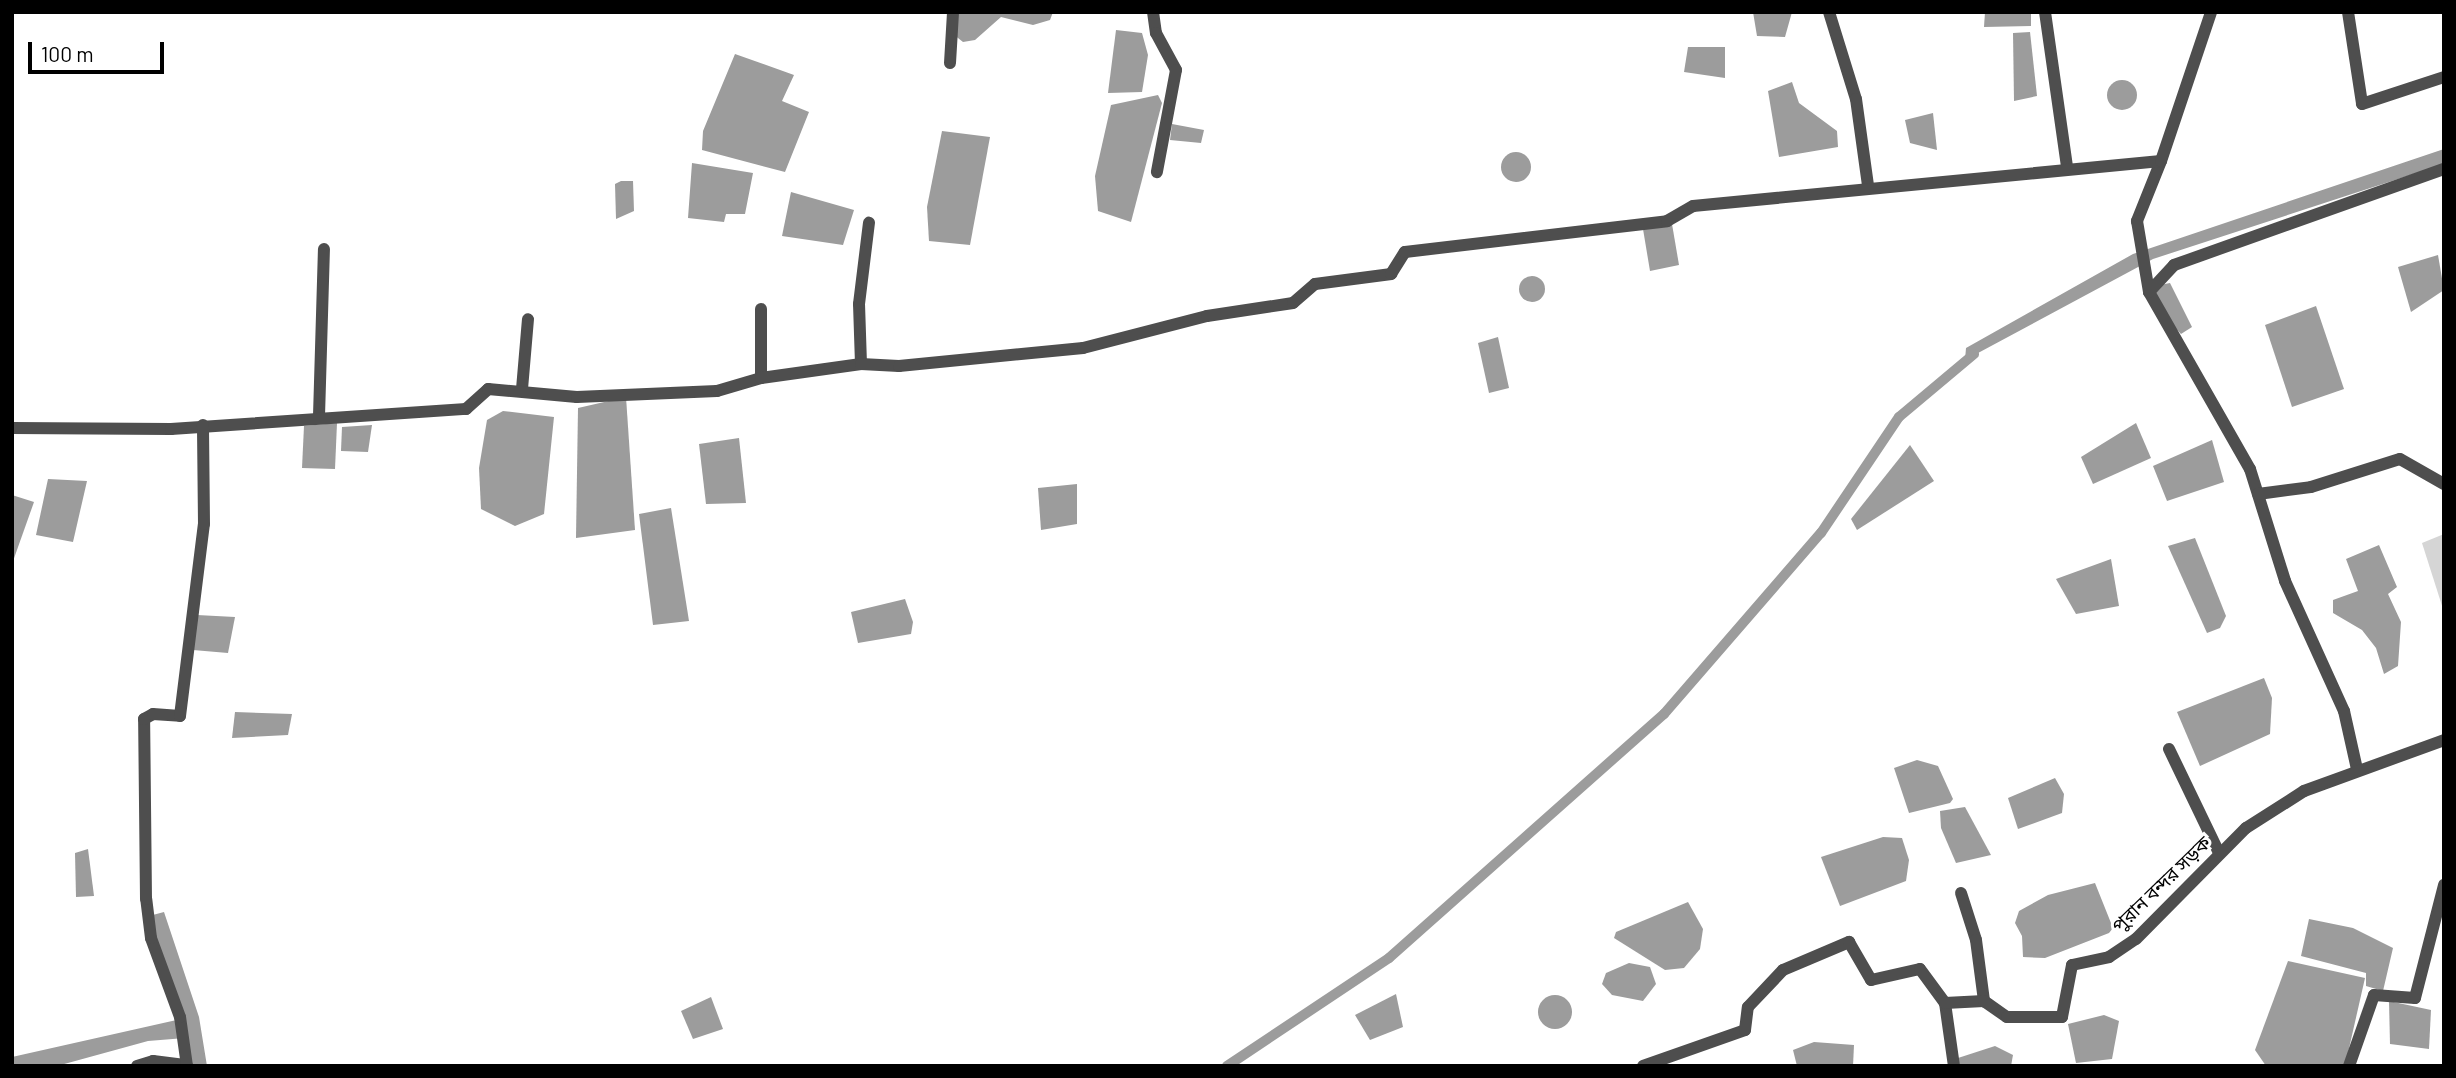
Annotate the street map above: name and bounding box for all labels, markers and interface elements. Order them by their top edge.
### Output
scale bar [32,28,168,72]
text: 100 m [41,41,94,66]
street label: পুরান বন্দর সড়ক [2107,831,2215,937]

